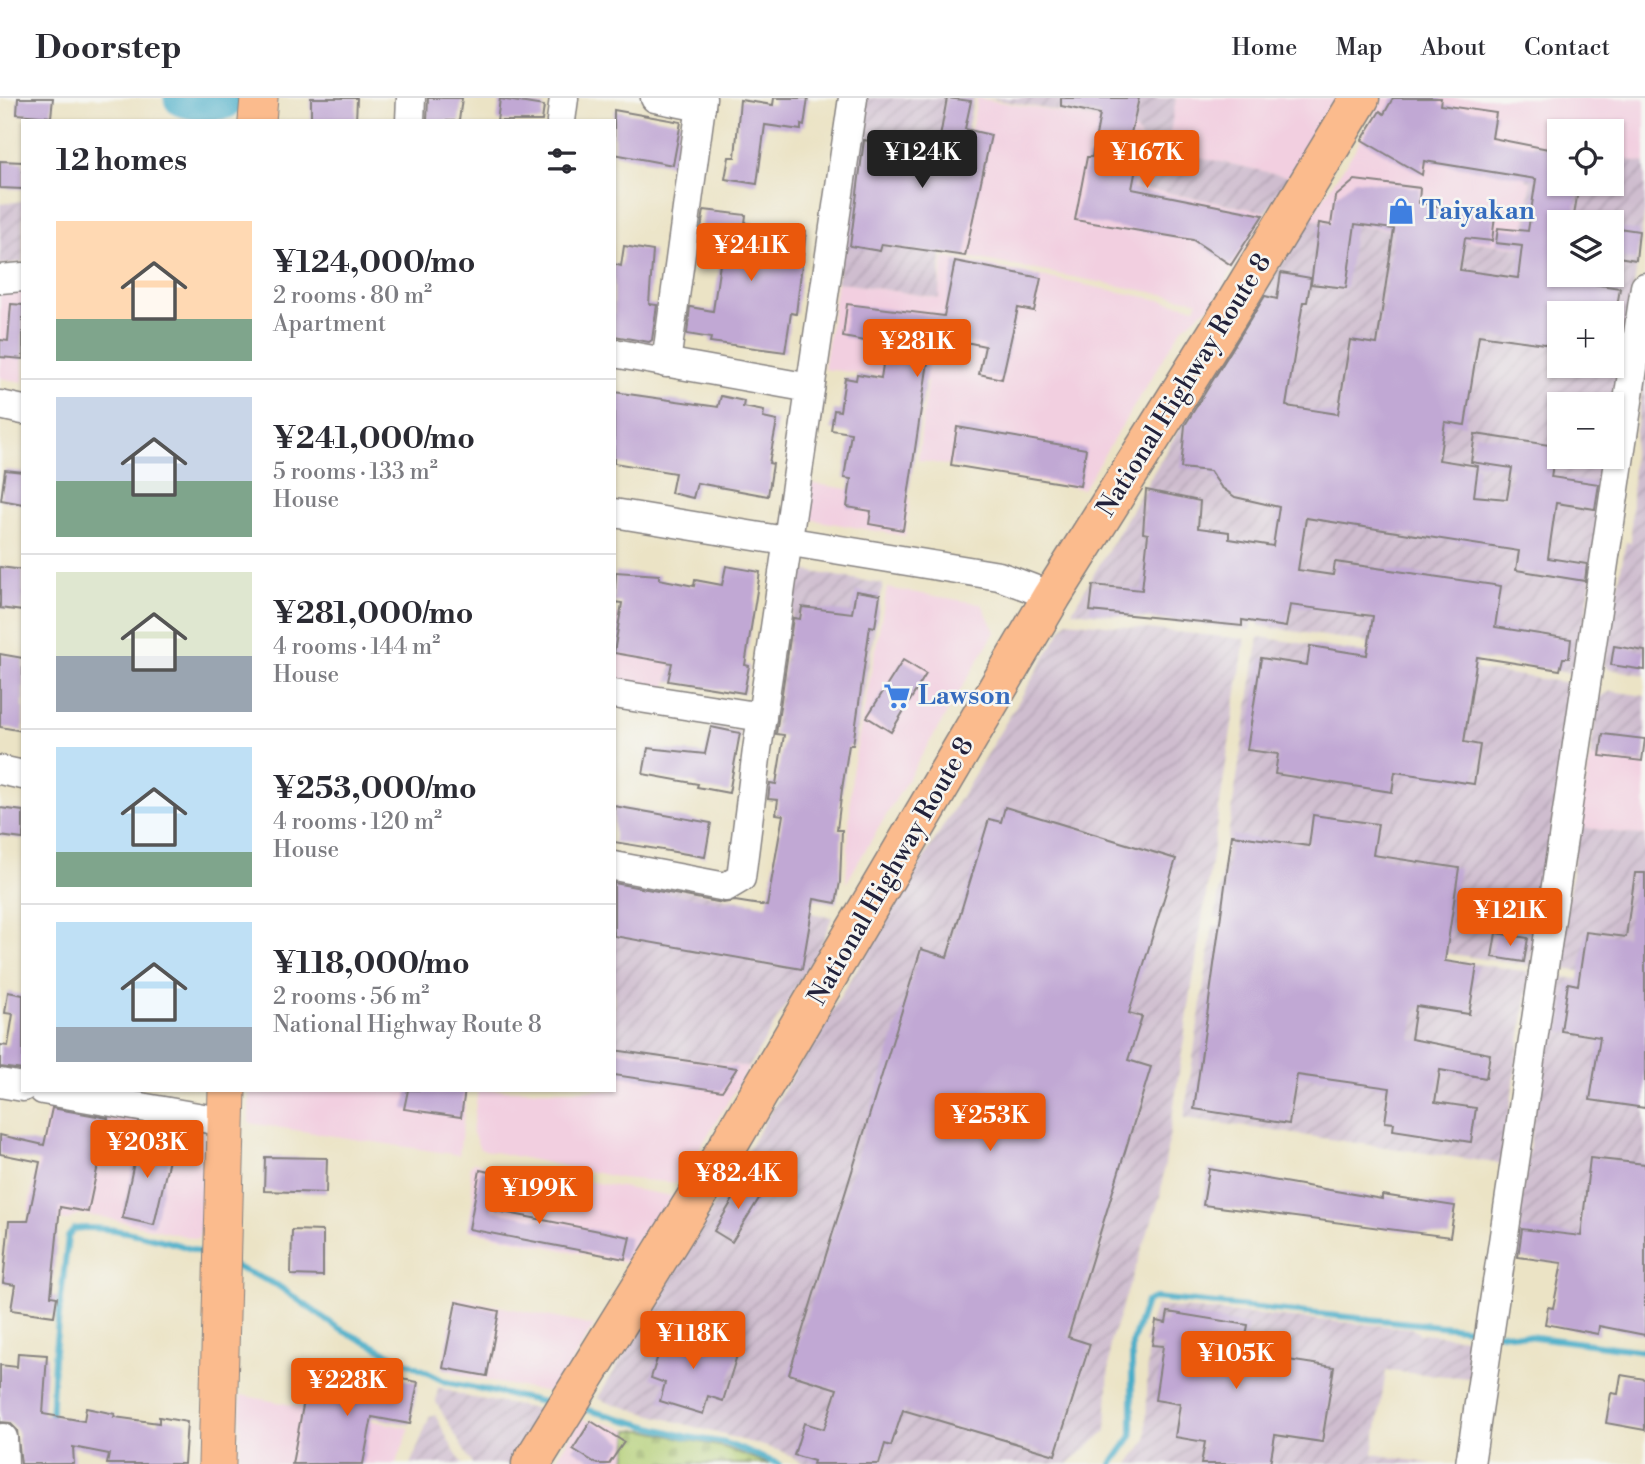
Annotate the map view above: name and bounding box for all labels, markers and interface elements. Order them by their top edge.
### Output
text: Doorstep [35,28,182,69]
text: Home [1232,33,1297,63]
text: Map [1335,33,1383,63]
text: About [1421,33,1486,63]
text: Contact [1524,33,1610,63]
map controls [1547,119,1624,469]
button: locate [1547,119,1624,196]
pin: ¥124K [873,130,971,190]
pin: ¥167K [1098,130,1196,190]
text: ¥124K [883,139,961,167]
text: ¥167K [1110,139,1184,167]
text: 12 homes [56,142,187,180]
icon: filters [543,142,581,180]
place label: Taiyakan [1422,195,1535,227]
shop icon: Taiyakan [1386,196,1416,226]
button: layers [1547,210,1624,287]
pin: ¥241K [702,223,800,283]
text: ¥241K [712,232,790,260]
text: ¥124,000/mo [273,244,475,282]
street label: National Highway Route 8 [1090,248,1278,522]
icon: home [112,249,196,333]
text: 2 rooms · 80 m² [273,282,432,310]
button: + [1547,301,1624,378]
text: Apartment [273,310,386,338]
pin: ¥281K [868,320,966,379]
text: ¥281K [879,328,955,356]
button: − [1547,392,1624,469]
text: ¥241,000/mo [273,420,475,458]
icon: home [112,425,196,509]
text: 5 rooms · 133 m² [273,458,438,486]
text: House [273,486,339,514]
text: ¥281,000/mo [273,595,473,633]
icon: home [112,600,196,684]
text: 4 rooms · 144 m² [273,633,440,661]
text: House [273,661,339,689]
place label: Lawson [918,680,1011,712]
supermarket icon: Lawson [882,681,912,711]
street label: National Highway Route 8 [801,731,981,1011]
text: ¥253,000/mo [273,770,477,808]
icon: home [112,775,196,859]
text: 4 rooms · 120 m² [273,808,442,836]
text: House [273,836,339,864]
pin: ¥121K [1461,888,1559,948]
text: ¥121K [1473,897,1547,925]
text: ¥118,000/mo [273,945,470,983]
icon: home [112,950,196,1034]
text: 2 rooms · 56 m² [273,983,429,1011]
text: National Highway Route 8 [273,1011,542,1039]
pin: ¥253K [941,1094,1039,1153]
text: ¥253K [951,1102,1029,1130]
pin: ¥203K [98,1121,196,1180]
text: ¥203K [106,1129,188,1157]
pin: ¥82.4K [681,1152,795,1211]
text: ¥82.4K [694,1160,782,1188]
pin: ¥199K [490,1166,588,1226]
text: ¥199K [501,1175,577,1203]
pin: ¥118K [644,1312,742,1371]
text: ¥118K [656,1320,730,1348]
pin: ¥105K [1187,1332,1285,1391]
text: ¥105K [1197,1340,1275,1368]
pin: ¥228K [298,1358,396,1418]
text: ¥228K [307,1367,387,1395]

